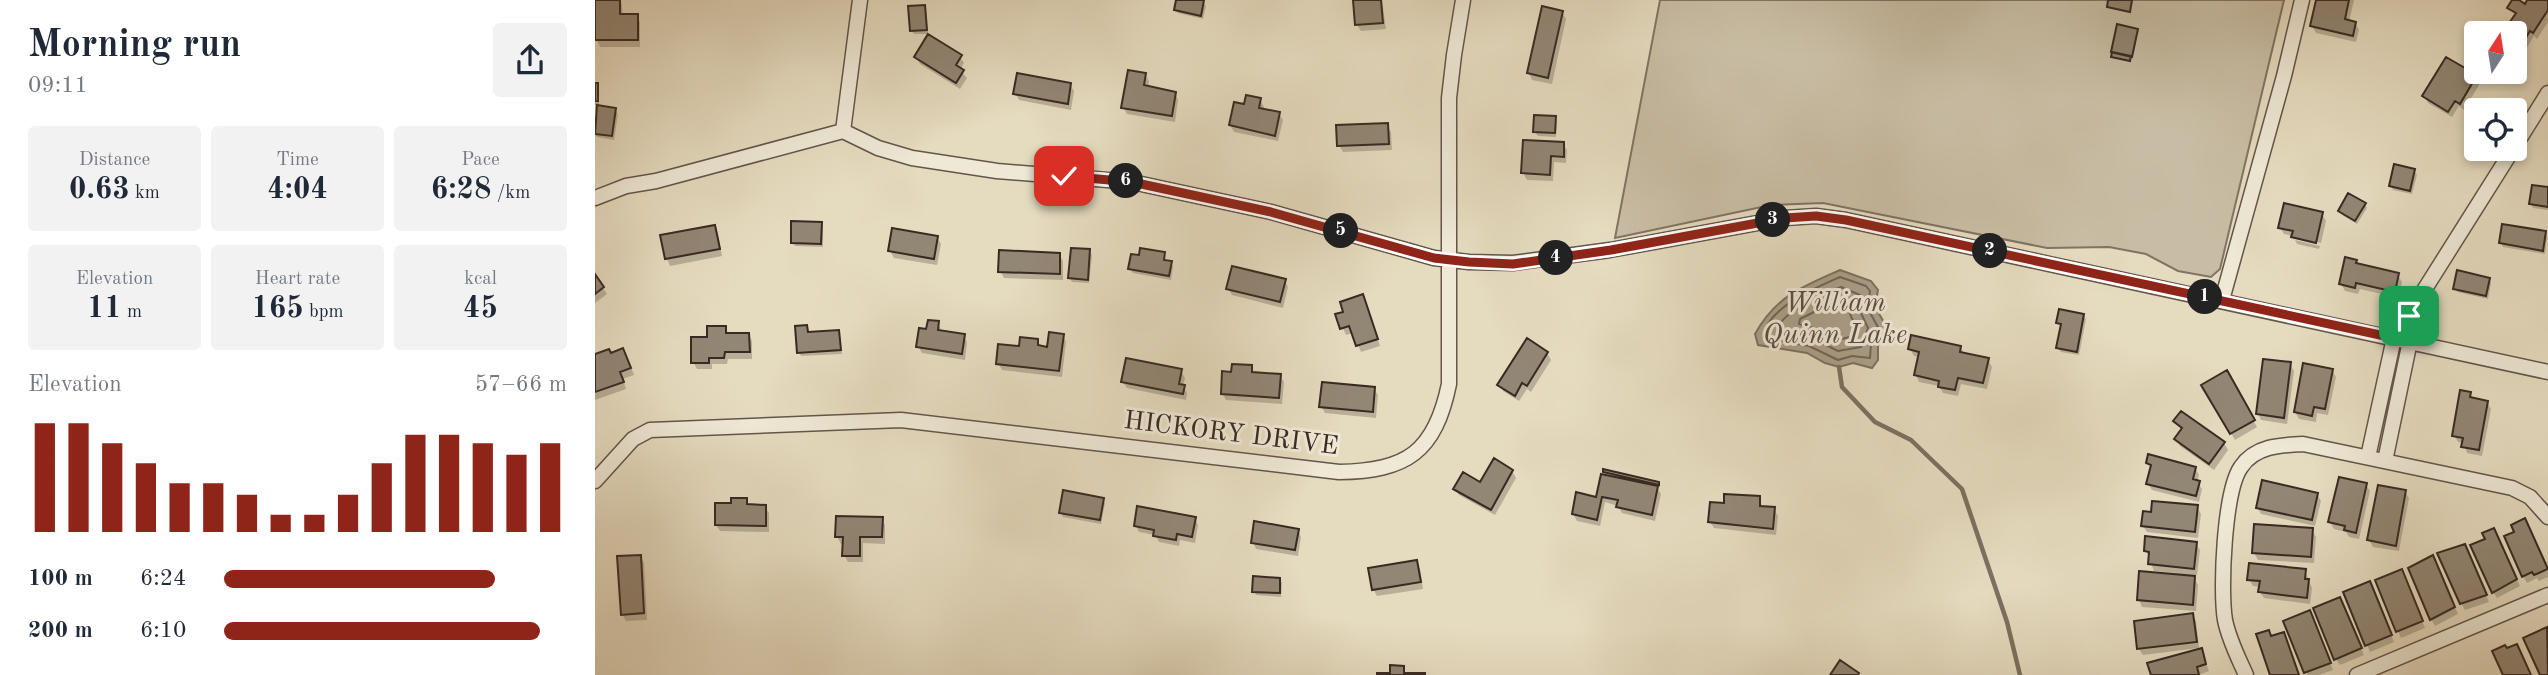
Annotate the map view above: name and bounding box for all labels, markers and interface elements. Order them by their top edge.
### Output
north arrow [2464,21,2527,84]
map controls [2464,21,2527,161]
button: share [493,23,567,97]
text: Morning run [28,27,241,65]
text: 09:11 [28,74,88,97]
button: locate [2464,98,2527,161]
pin [1034,146,1094,206]
text: Distance [79,151,150,170]
text: Time [276,151,319,170]
text: Pace [461,151,500,170]
icon: check [1045,157,1083,195]
pin: 6 [1109,164,1143,198]
text: 6 [1120,171,1131,190]
text: 0.63 [69,175,130,205]
text: 4:04 [267,175,328,205]
text: 6:28 [431,175,491,205]
text: km [130,184,160,203]
text: /km [491,184,530,203]
pin: 3 [1755,202,1791,238]
text: 3 [1767,210,1778,229]
pin: 5 [1323,214,1359,248]
text: 5 [1335,221,1346,240]
pin: 2 [1973,233,2007,268]
pin: 4 [1539,240,1573,276]
text: 2 [1984,241,1995,260]
text: 4 [1550,248,1561,267]
text: Elevation [76,270,153,289]
text: Heart rate [255,270,340,289]
text: kcal [464,270,497,289]
pin: 1 [2187,280,2223,314]
pin [2379,286,2439,346]
text: 1 [2199,287,2210,306]
water label: William Quinn Lake [1763,290,1907,350]
text: 11 [87,294,122,324]
text: 165 [251,294,304,324]
text: 45 [463,294,498,324]
icon: arrive [2390,297,2428,335]
text: m [122,303,142,322]
text: bpm [304,303,344,322]
text: Elevation [28,373,122,396]
text: 57–66 m [475,373,567,396]
street label: HICKORY DRIVE [1122,408,1340,460]
text: 100 m [28,567,93,590]
text: 6:24 [140,567,186,590]
text: 200 m [28,619,93,642]
text: 6:10 [140,619,186,642]

